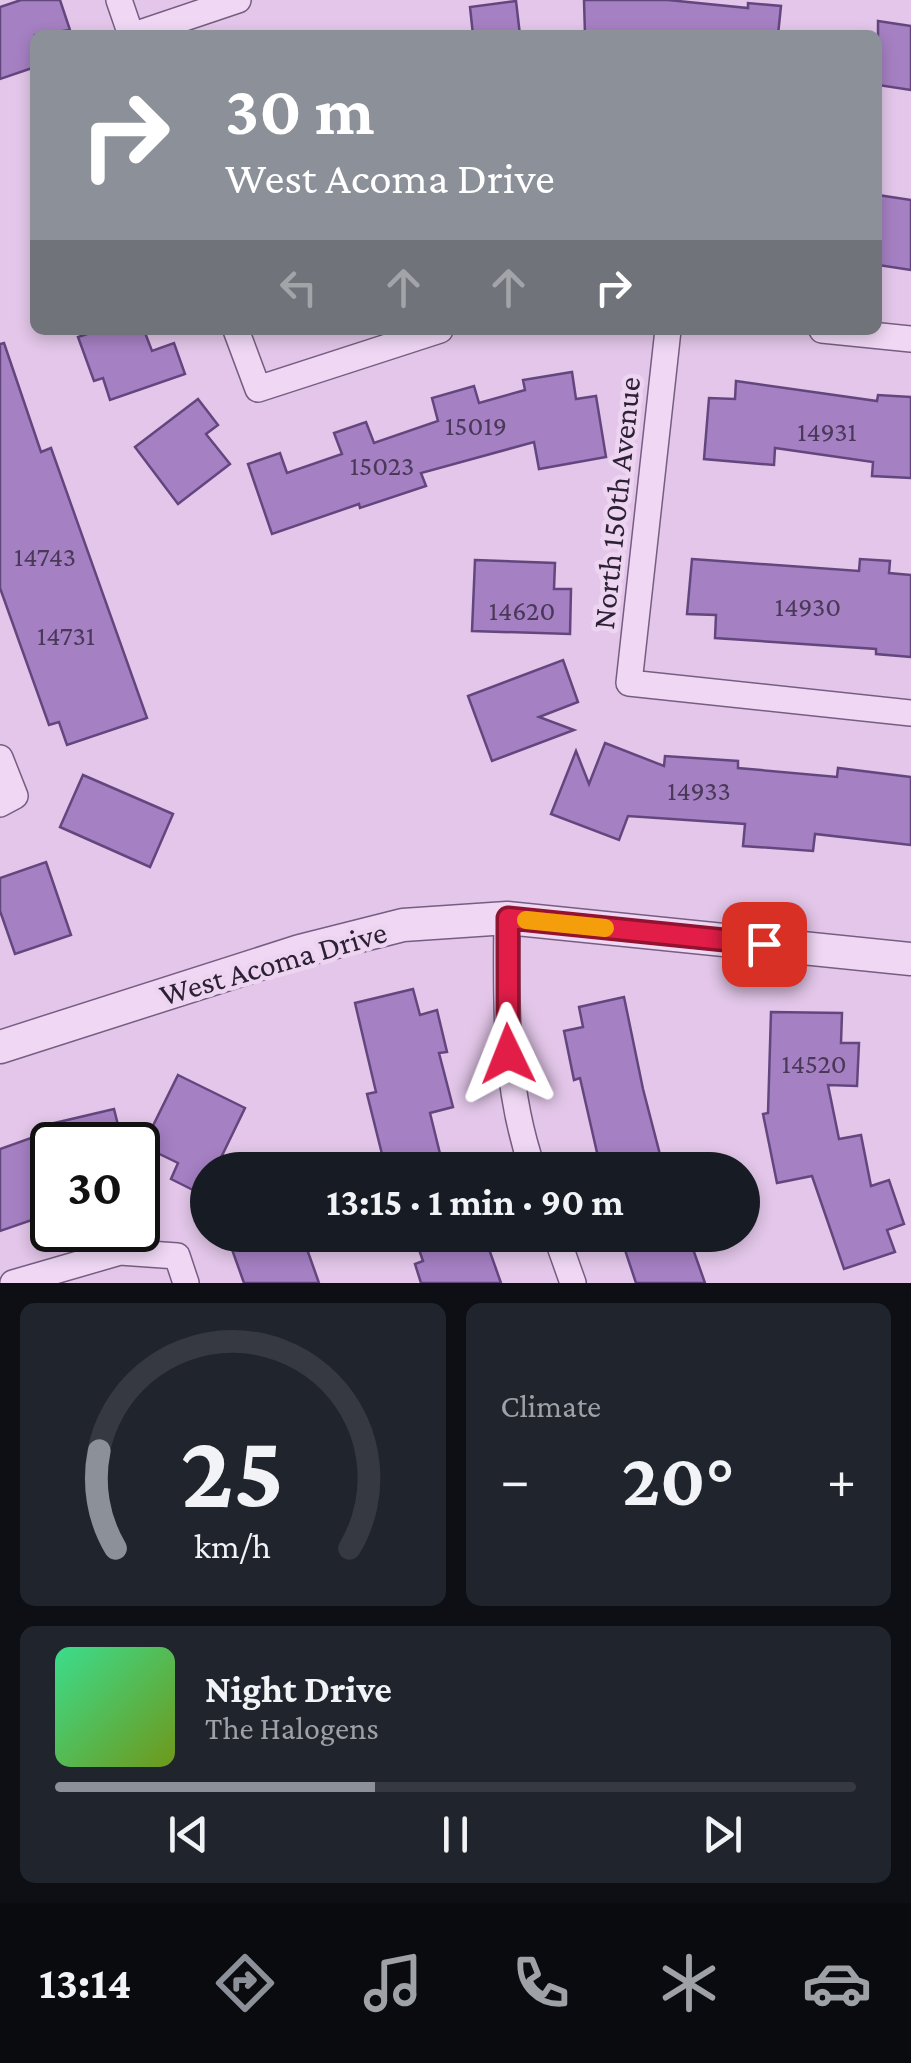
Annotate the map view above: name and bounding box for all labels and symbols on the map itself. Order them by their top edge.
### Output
street label: North 150th Avenue [585,375,647,631]
house number: 15019 [445,410,507,441]
house number: 14931 [797,416,857,447]
house number: 15023 [350,450,414,481]
house number: 14743 [14,541,76,572]
house number: 14930 [775,591,841,622]
house number: 14620 [489,595,555,626]
house number: 14731 [37,620,95,651]
house number: 14933 [667,775,731,806]
pin [722,902,807,987]
street label: West Acoma Drive [155,913,391,1013]
position arrow [456,1002,560,1106]
house number: 14520 [781,1048,847,1079]
speed limit sign: 30 [30,1122,160,1252]

